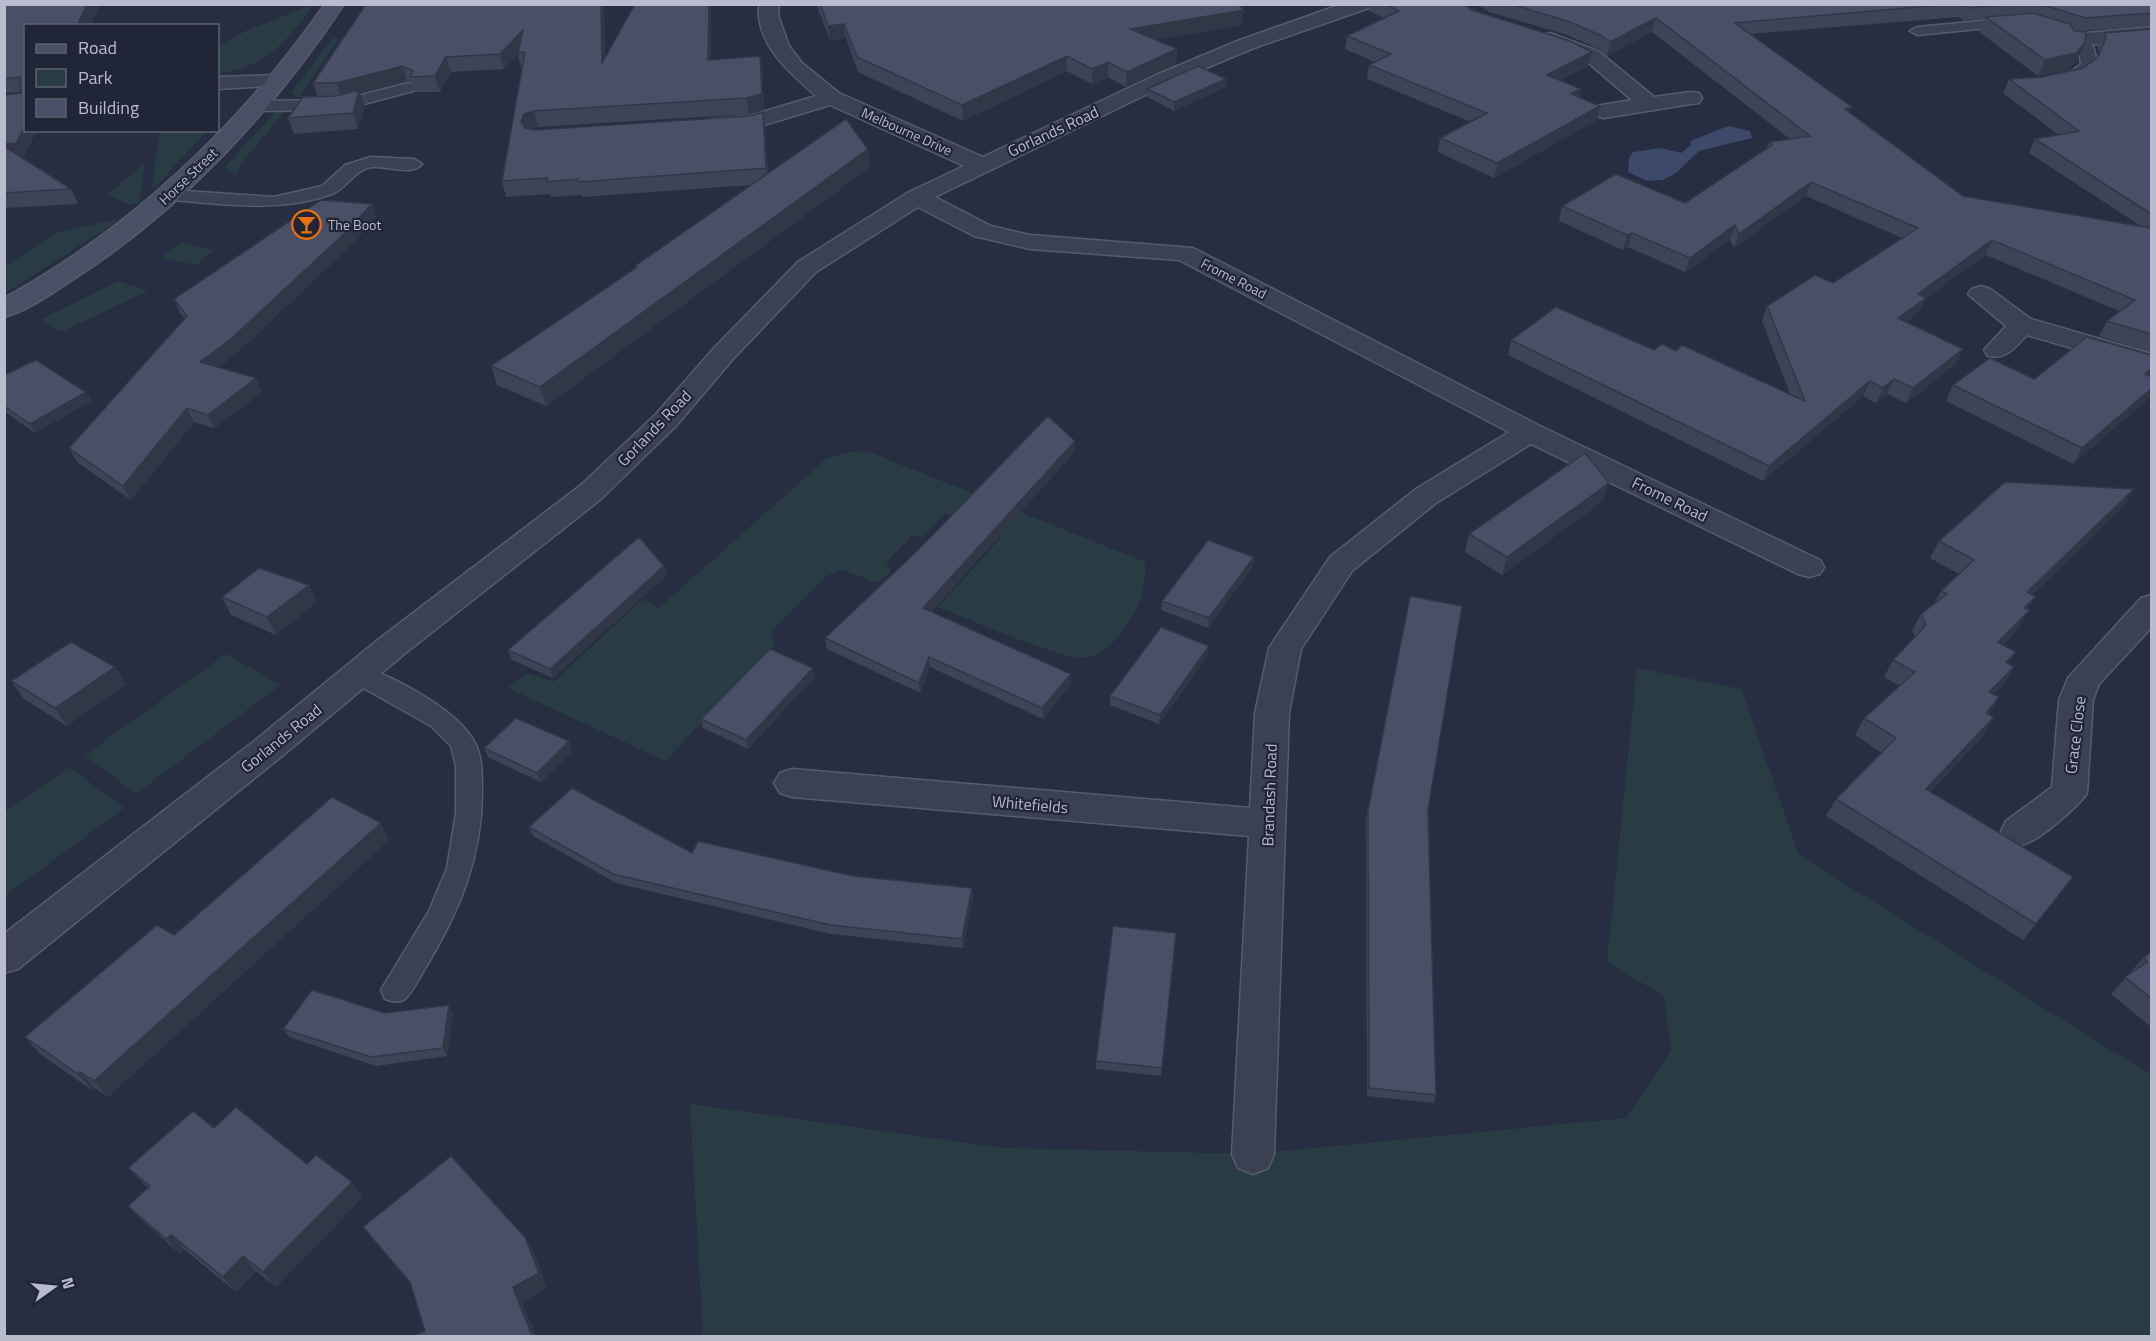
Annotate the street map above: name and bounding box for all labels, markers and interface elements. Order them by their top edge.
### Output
legend [24,24,219,132]
text: Road [78,34,117,61]
text: Park [78,64,113,91]
text: Building [78,94,139,121]
street label: Gorlands Road [1003,99,1103,163]
street label: Melbourne Drive [858,102,956,160]
street label: Horse Street [154,143,222,209]
bar icon: The Boot [291,208,323,240]
place label: The Boot [328,214,381,235]
street label: Frome Road [1197,252,1271,304]
street label: Gorlands Road [611,384,697,472]
street label: Frome Road [1628,470,1712,528]
street label: Grace Close [2058,695,2092,775]
street label: Gorlands Road [235,698,327,778]
street label: Brandash Road [1255,743,1283,847]
street label: Whitefields [991,789,1069,819]
north arrow [24,1257,84,1317]
text: N [55,1275,82,1292]

